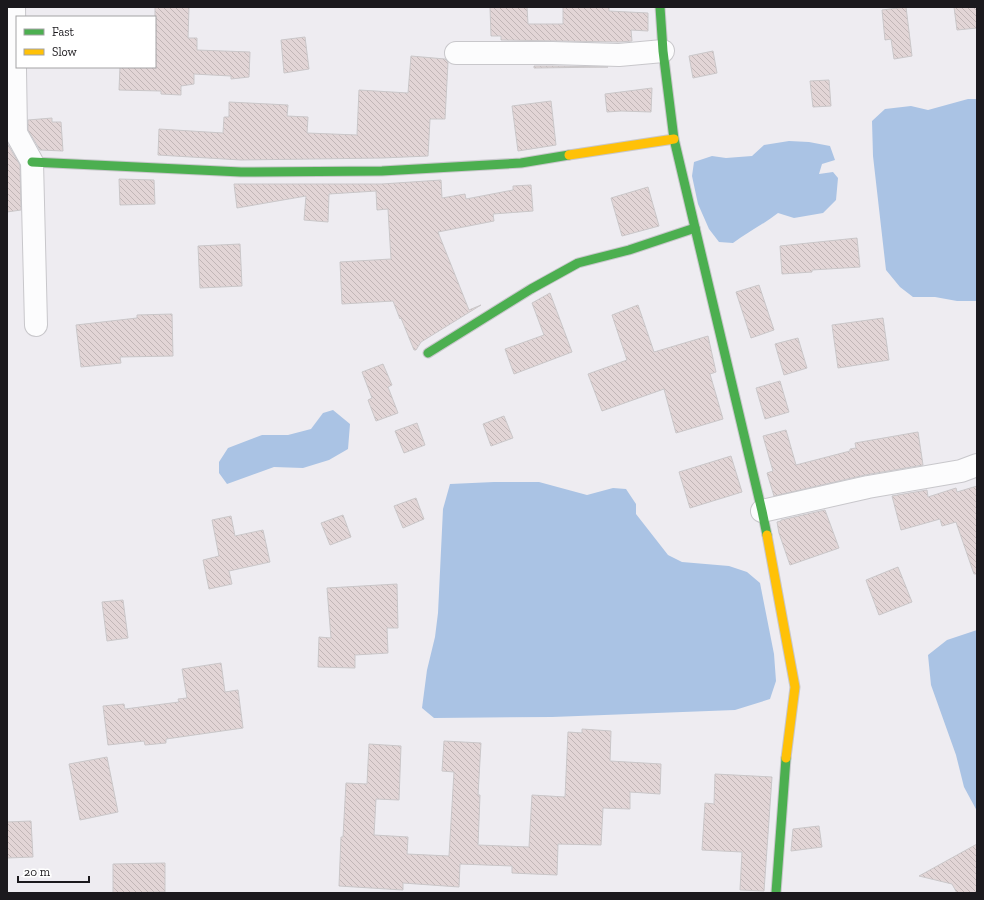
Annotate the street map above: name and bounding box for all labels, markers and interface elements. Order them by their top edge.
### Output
legend [16,16,156,68]
text: Fast [52,25,75,39]
text: Slow [52,45,78,59]
scale bar [18,858,89,884]
text: 20 m [24,865,51,879]

